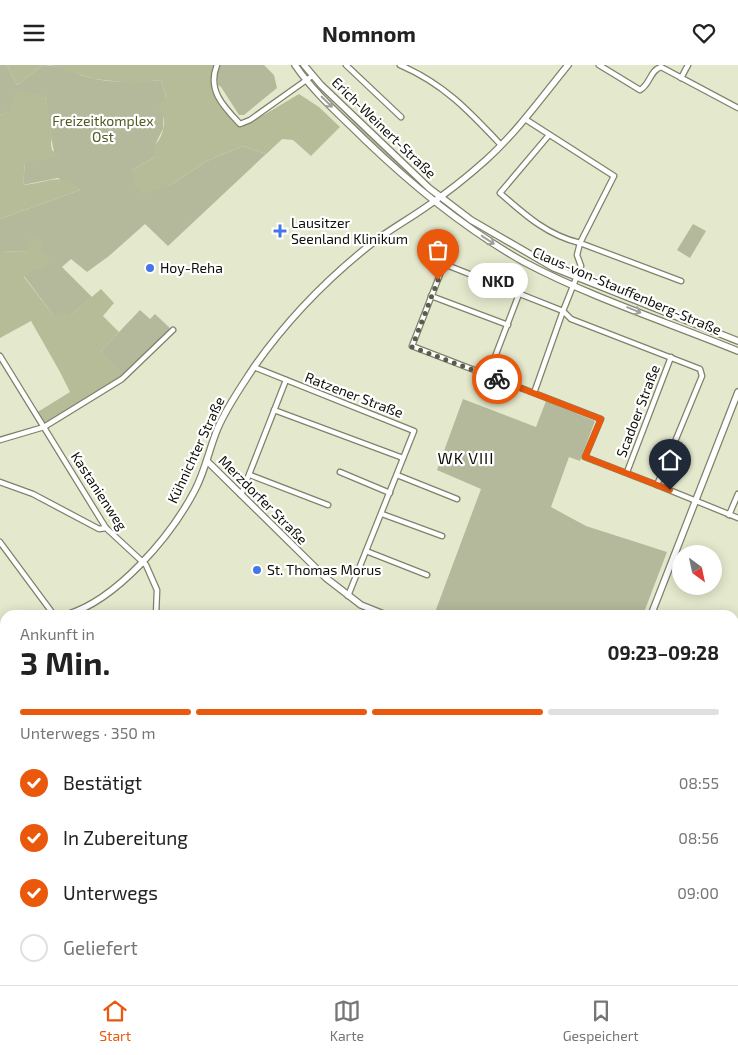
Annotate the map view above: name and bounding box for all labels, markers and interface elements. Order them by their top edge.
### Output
icon: menu [20,19,48,47]
icon: heart [690,19,718,47]
text: Nomnom [322,20,416,46]
street label: Erich-Weinert-Straße [329,74,440,182]
one-way arrow [320,96,333,108]
park label: Freizeitkomplex Ost [52,112,154,145]
place label: Lausitzer Seenland Klinikum [291,214,408,247]
marker: Lausitzer Seenland Klinikum [273,224,287,238]
pin [417,229,459,280]
one-way arrow [480,235,494,245]
icon: bag [424,236,452,264]
street label: Claus-von-Stauffenberg-Straße [530,243,724,338]
place label: Hoy-Reha [160,259,223,276]
marker: Hoy-Reha [144,262,156,274]
callout: NKD [468,263,528,297]
text: NKD [482,271,514,290]
one-way arrow [626,305,641,315]
courier [472,354,522,404]
street label: Scadoer Straße [612,362,663,459]
icon: bike [483,365,511,393]
street label: Ratzener Straße [303,368,406,421]
street label: Kühnichter Straße [163,394,228,506]
pin [649,439,691,490]
icon: home [656,446,684,474]
street label: Kastanienweg [68,448,131,533]
district label: WK VIII [438,448,494,467]
street label: Merzdorfer Straße [215,452,311,548]
north arrow [672,545,722,595]
map controls [672,545,722,595]
place label: St. Thomas Morus [267,561,381,578]
marker: St. Thomas Morus [251,564,263,576]
text: Ankunft in [20,624,95,643]
text: 09:23–09:28 [608,641,719,664]
text: 3 Min. [20,643,110,681]
text: Unterwegs · 350 m [20,723,155,742]
icon: check [20,769,48,797]
text: Bestätigt [63,771,142,794]
text: 08:55 [679,773,719,792]
icon: check [20,824,48,852]
text: In Zubereitung [63,826,188,849]
text: 08:56 [678,828,719,847]
icon: check [20,879,48,907]
text: Unterwegs [63,881,158,904]
text: 09:00 [677,883,719,902]
text: Geliefert [63,936,138,959]
tab: Start [99,997,131,1044]
tab: Karte [330,997,364,1044]
tab: Gespeichert [563,997,639,1044]

